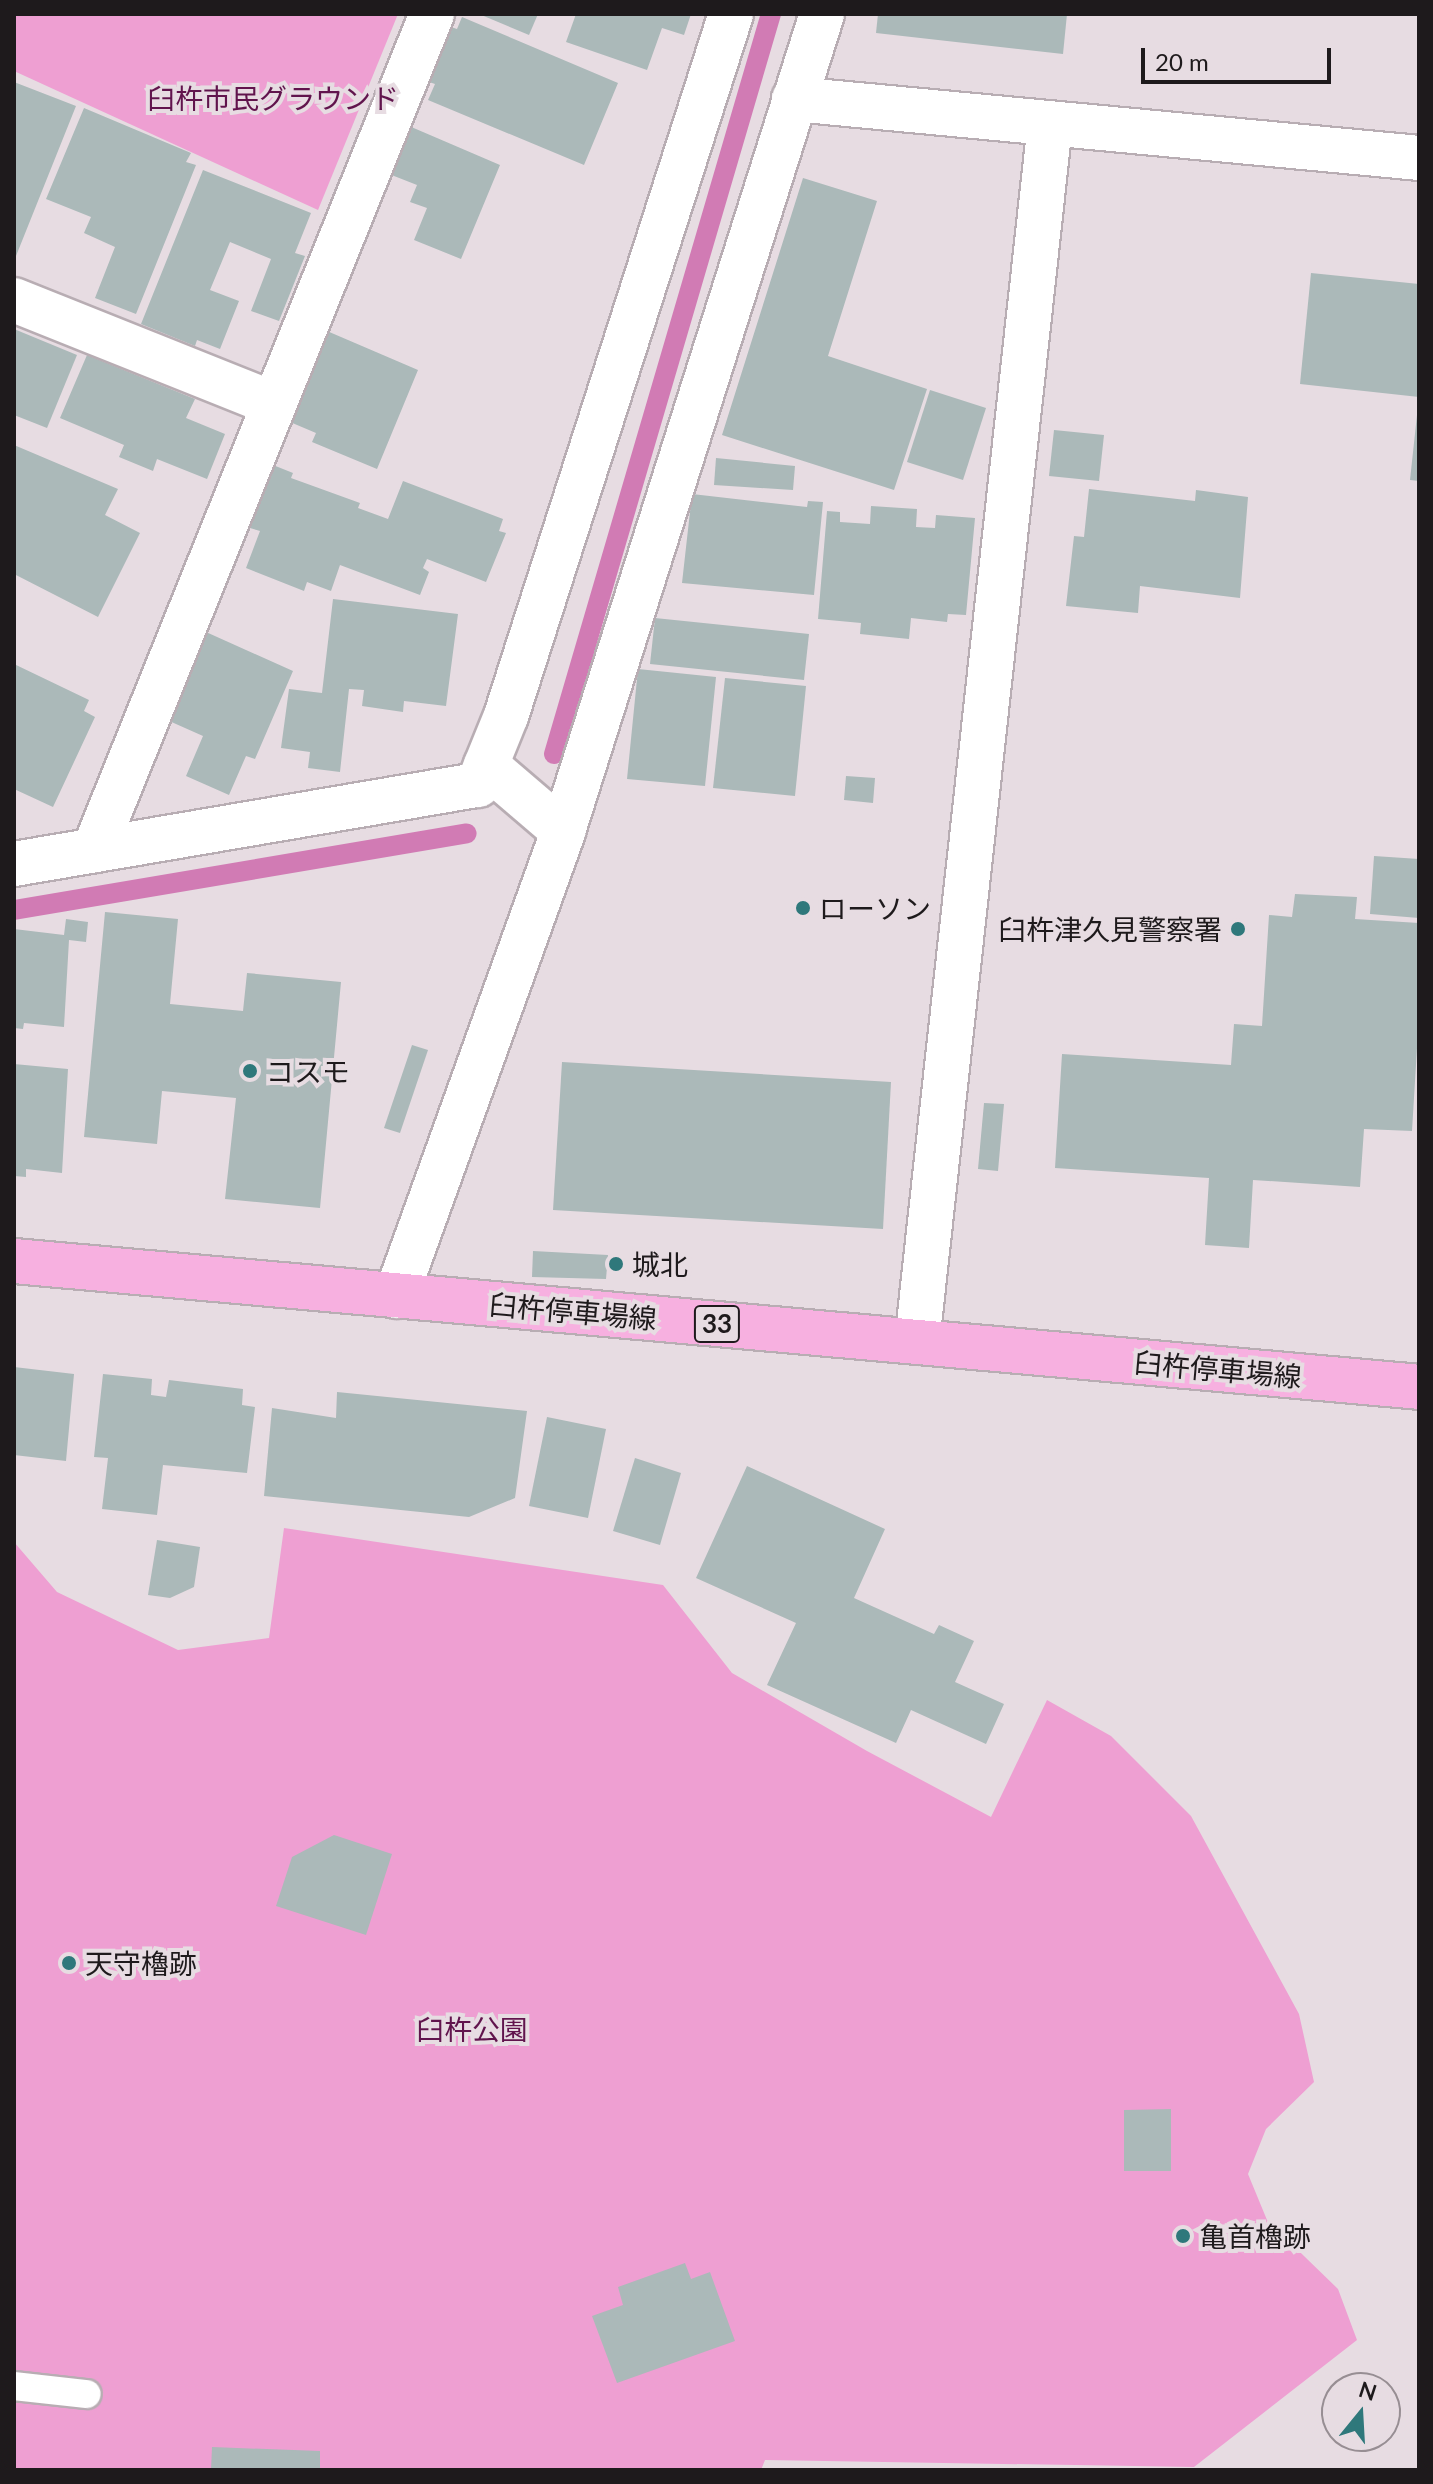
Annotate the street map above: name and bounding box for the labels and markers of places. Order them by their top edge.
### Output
place label: ローソン [819,891,931,925]
marker: ローソン [794,899,812,917]
place label: 臼杵津久見警察署 [998,912,1222,946]
marker: 臼杵津久見警察署 [1229,920,1247,938]
place label: コスモ [266,1054,350,1088]
marker: コスモ [241,1062,259,1080]
place label: 城北 [632,1247,688,1281]
marker: 城北 [607,1255,625,1273]
place label: 天守櫓跡 [85,1946,197,1980]
marker: 天守櫓跡 [60,1954,78,1972]
place label: 亀首櫓跡 [1199,2219,1311,2253]
marker: 亀首櫓跡 [1174,2227,1192,2245]

